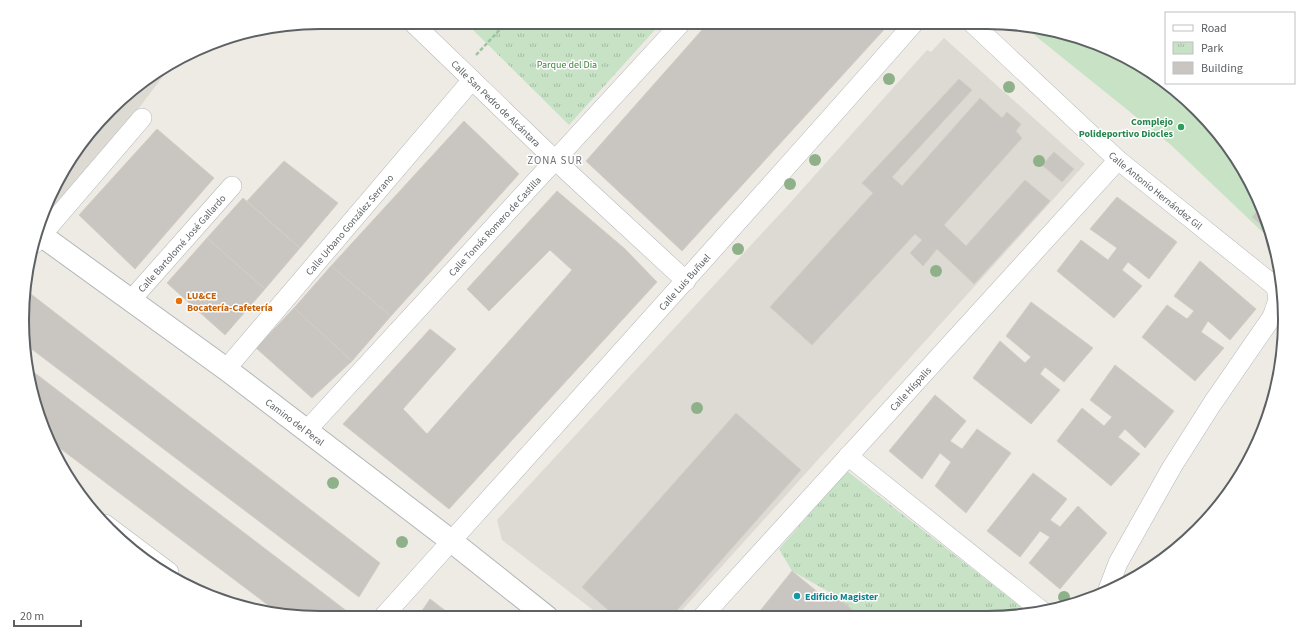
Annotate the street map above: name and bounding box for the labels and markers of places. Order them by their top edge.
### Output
place label: Complejo Polideportivo Diocles [1079,115,1174,141]
marker: Complejo Polideportivo Diocles [1176,122,1186,132]
place label: LU&CE Bocatería-Cafetería [187,289,273,315]
marker: LU&CE Bocatería-Cafetería [174,296,184,306]
place label: Edificio Magister [805,590,878,604]
marker: Edificio Magister [792,591,802,601]

